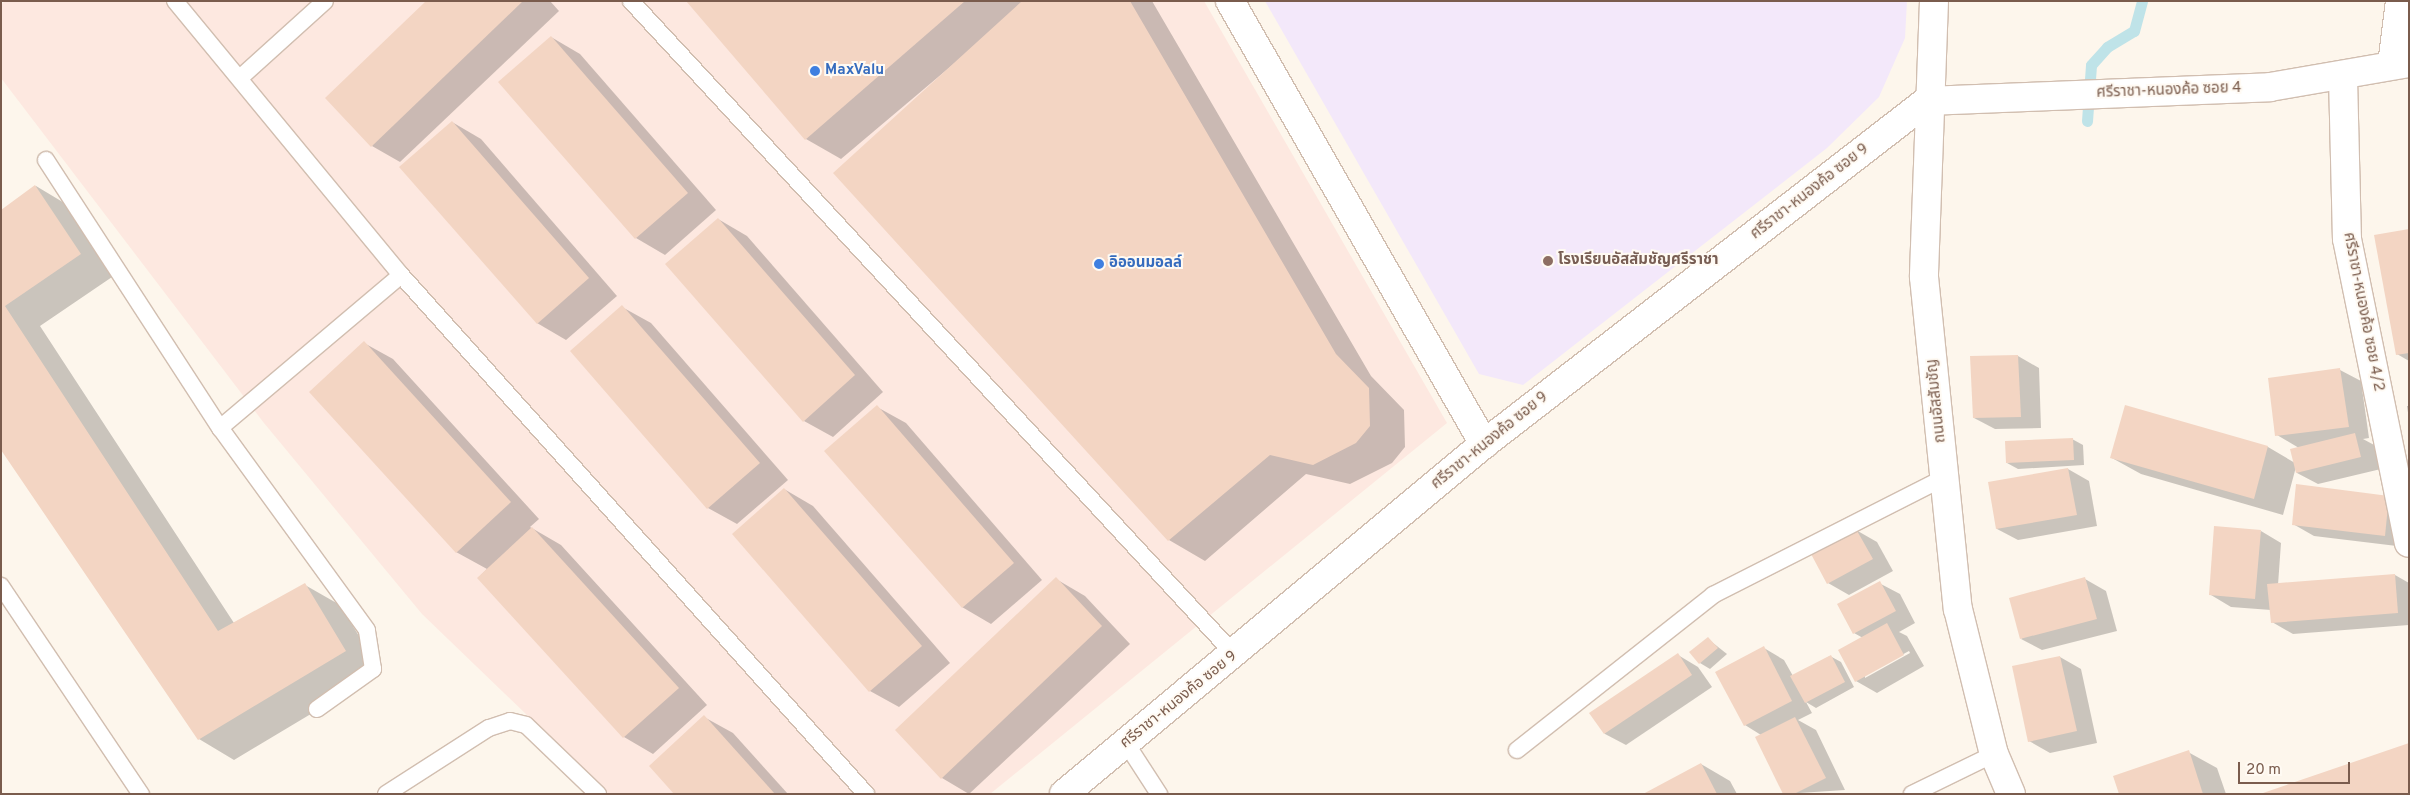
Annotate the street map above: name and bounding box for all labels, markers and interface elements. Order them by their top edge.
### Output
place label: MaxValu [825,62,884,80]
marker: MaxValu [809,65,821,77]
street label: ศรีราชา-หนองค้อ ซอย 4 [2096,79,2242,103]
street label: ศรีราชา-หนองค้อ ซอย 9 [1747,140,1873,244]
street label: ศรีราชา-หนองค้อ ซอย 4/2 [2339,231,2387,393]
place label: โรงเรียนอัสสัมชัญศรีราชา [1558,252,1718,270]
place label: อิออนมอลล์ [1109,255,1182,273]
marker: โรงเรียนอัสสัมชัญศรีราชา [1542,255,1554,267]
marker: อิออนมอลล์ [1093,258,1105,270]
street label: ถนนอัสสัมชัญ [1924,358,1950,444]
street label: ศรีราชา-หนองค้อ ซอย 9 [1428,388,1552,494]
street label: ศรีราชา-หนองค้อ ซอย 9 [1117,647,1241,753]
scale bar [2240,752,2352,784]
text: 20 m [2246,761,2281,780]

